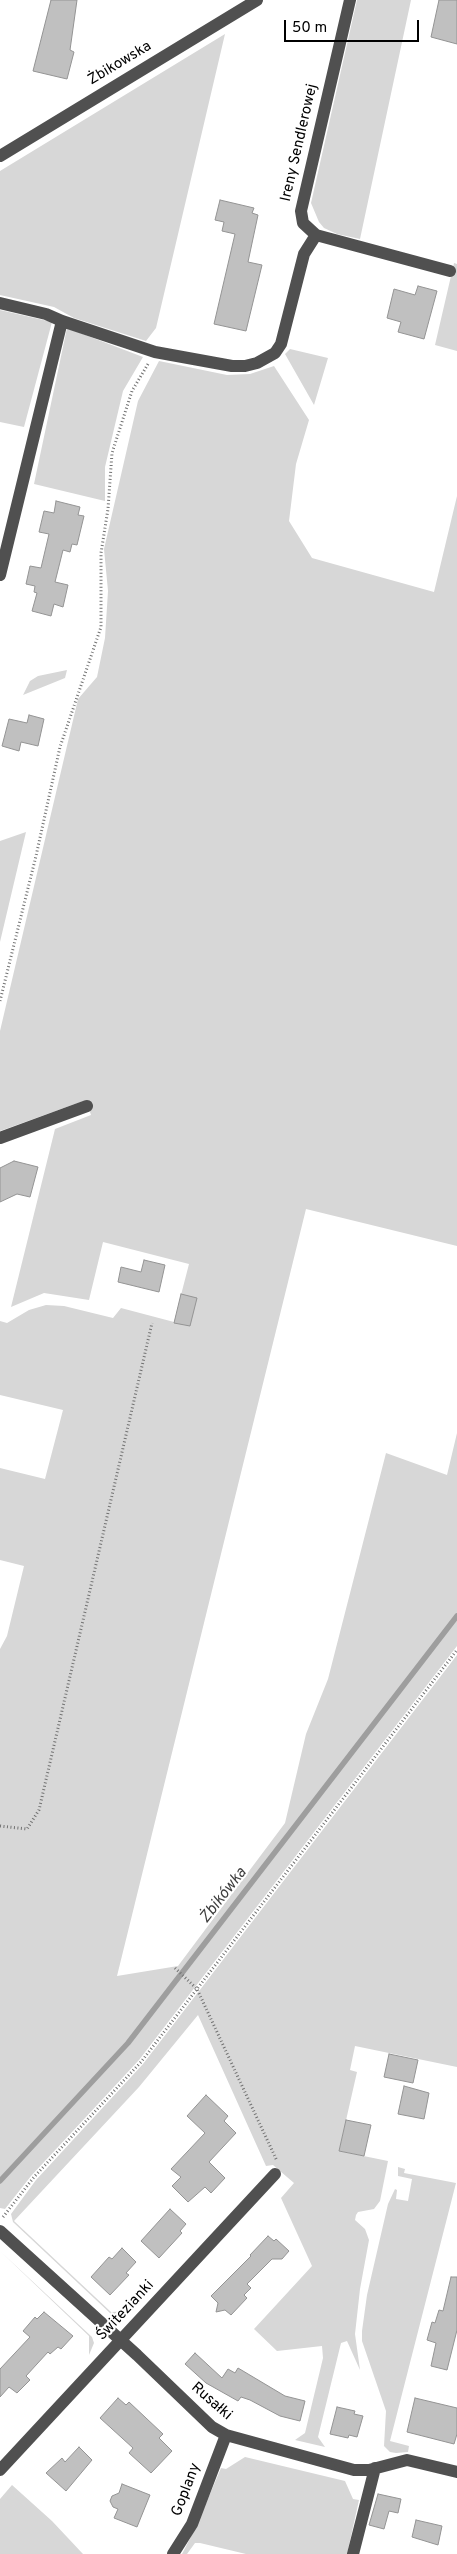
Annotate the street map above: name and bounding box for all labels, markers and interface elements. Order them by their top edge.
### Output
scale bar [287,10,422,42]
text: 50 m [292,19,327,38]
street label: Żbikowska [85,38,155,90]
street label: Ireny Sendlerowej [278,82,322,204]
water label: Żbikówka [196,1864,252,1928]
street label: Świtezianki [93,2277,159,2345]
street label: Rusałki [187,2379,235,2425]
street label: Goplany [169,2461,205,2519]

